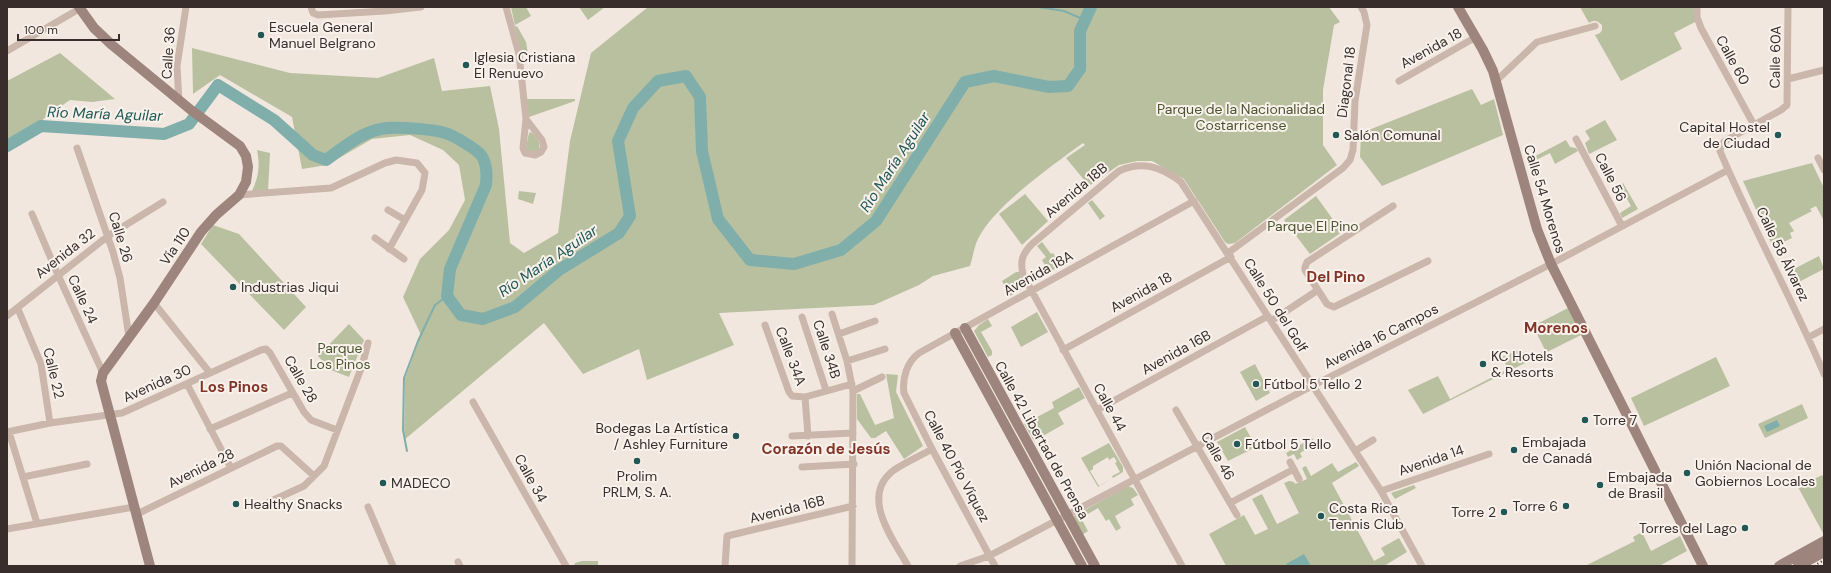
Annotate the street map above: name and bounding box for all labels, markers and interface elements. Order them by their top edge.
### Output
scale bar [18,16,119,42]
place label: Escuela General Manuel Belgrano [269,18,376,52]
text: 100 m [24,22,58,38]
street label: Avenida 18 [1397,24,1465,72]
street label: Calle 36 [157,26,179,80]
street label: Calle 60A [1765,26,1785,88]
marker: Escuela General Manuel Belgrano [256,30,266,40]
street label: Calle 60 [1712,32,1754,88]
street label: Diagonal 18 [1333,45,1359,119]
place label: Iglesia Cristiana El Renuevo [474,48,575,82]
marker: Iglesia Cristiana El Renuevo [461,60,471,70]
park label: Parque de la Nacionalidad Costarricense [1157,100,1325,134]
water label: Río María Aguilar [47,102,163,126]
water label: Río María Aguilar [855,108,935,216]
place label: Capital Hostel de Ciudad [1679,118,1770,152]
place label: Salón Comunal [1344,126,1441,144]
marker: Salón Comunal [1331,130,1341,140]
marker: Capital Hostel de Ciudad [1773,130,1783,140]
street label: Calle 54 Morenos [1520,143,1570,255]
street label: Calle 56 [1591,149,1631,205]
street label: Avenida 18B [1041,159,1111,221]
street label: Calle 58 Álvarez [1752,204,1814,304]
street label: Calle 26 [105,209,137,265]
park label: Parque El Pino [1267,217,1359,235]
water label: Río María Aguilar [495,220,602,302]
street label: Vía 110 [156,223,194,269]
street label: Avenida 32 [31,224,99,282]
street label: Avenida 18A [1000,247,1076,299]
street label: Calle 50 del Golf [1240,255,1312,356]
district label: Del Pino [1307,267,1365,287]
street label: Avenida 18 [1107,268,1175,316]
street label: Calle 24 [64,272,102,327]
place label: Industrias Jiqui [241,278,339,296]
marker: Industrias Jiqui [228,282,238,292]
street label: Avenida 16 Campos [1321,299,1441,373]
street label: Calle 34B [809,317,845,381]
district label: Morenos [1524,318,1588,338]
street label: Calle 34A [772,324,810,388]
street label: Avenida 16B [1138,326,1214,378]
park label: Parque Los Pinos [310,339,370,373]
street label: Calle 22 [39,346,69,400]
place label: KC Hotels & Resorts [1491,347,1554,381]
street label: Calle 28 [280,352,322,406]
street label: Calle 42 Libertad de Prensa [991,358,1093,522]
marker: KC Hotels & Resorts [1478,359,1488,369]
street label: Avenida 30 [120,360,194,406]
place label: Fútbol 5 Tello 2 [1264,375,1362,393]
district label: Los Pinos [200,377,268,397]
marker: Fútbol 5 Tello 2 [1251,379,1261,389]
street label: Calle 44 [1089,380,1131,435]
street label: Calle 40 Pío Víquez [920,407,994,525]
place label: Torre 7 [1593,411,1637,429]
marker: Torre 7 [1580,415,1590,425]
place label: Bodegas La Artística / Ashley Furniture [595,419,728,453]
street label: Calle 46 [1197,429,1239,483]
marker: Bodegas La Artística / Ashley Furniture [731,431,741,441]
place label: Embajada de Canadá [1522,433,1592,467]
place label: Fútbol 5 Tello [1245,435,1331,453]
district label: Corazón de Jesús [761,439,891,459]
marker: Fútbol 5 Tello [1232,439,1242,449]
street label: Avenida 14 [1396,440,1467,480]
street label: Avenida 28 [165,444,237,492]
marker: Embajada de Canadá [1509,445,1519,455]
street label: Calle 34 [510,451,552,506]
marker: Prolim PRLM, S. A. [632,456,642,466]
place label: Unión Nacional de Gobiernos Locales [1695,456,1815,490]
place label: Prolim PRLM, S. A. [603,467,671,501]
place label: Embajada de Brasil [1608,468,1672,502]
marker: Unión Nacional de Gobiernos Locales [1682,468,1692,478]
place label: MADECO [391,474,451,492]
marker: MADECO [378,478,388,488]
marker: Embajada de Brasil [1595,480,1605,490]
street label: Avenida 16B [748,491,826,527]
place label: Healthy Snacks [244,495,343,513]
place label: Torre 6 [1513,497,1558,515]
marker: Healthy Snacks [231,499,241,509]
place label: Costa Rica Tennis Club [1329,499,1404,533]
marker: Torre 6 [1561,501,1571,511]
place label: Torre 2 [1451,503,1496,521]
marker: Torre 2 [1499,507,1509,517]
marker: Costa Rica Tennis Club [1316,511,1326,521]
place label: Torres del Lago [1639,519,1737,537]
marker: Torres del Lago [1740,523,1750,533]

